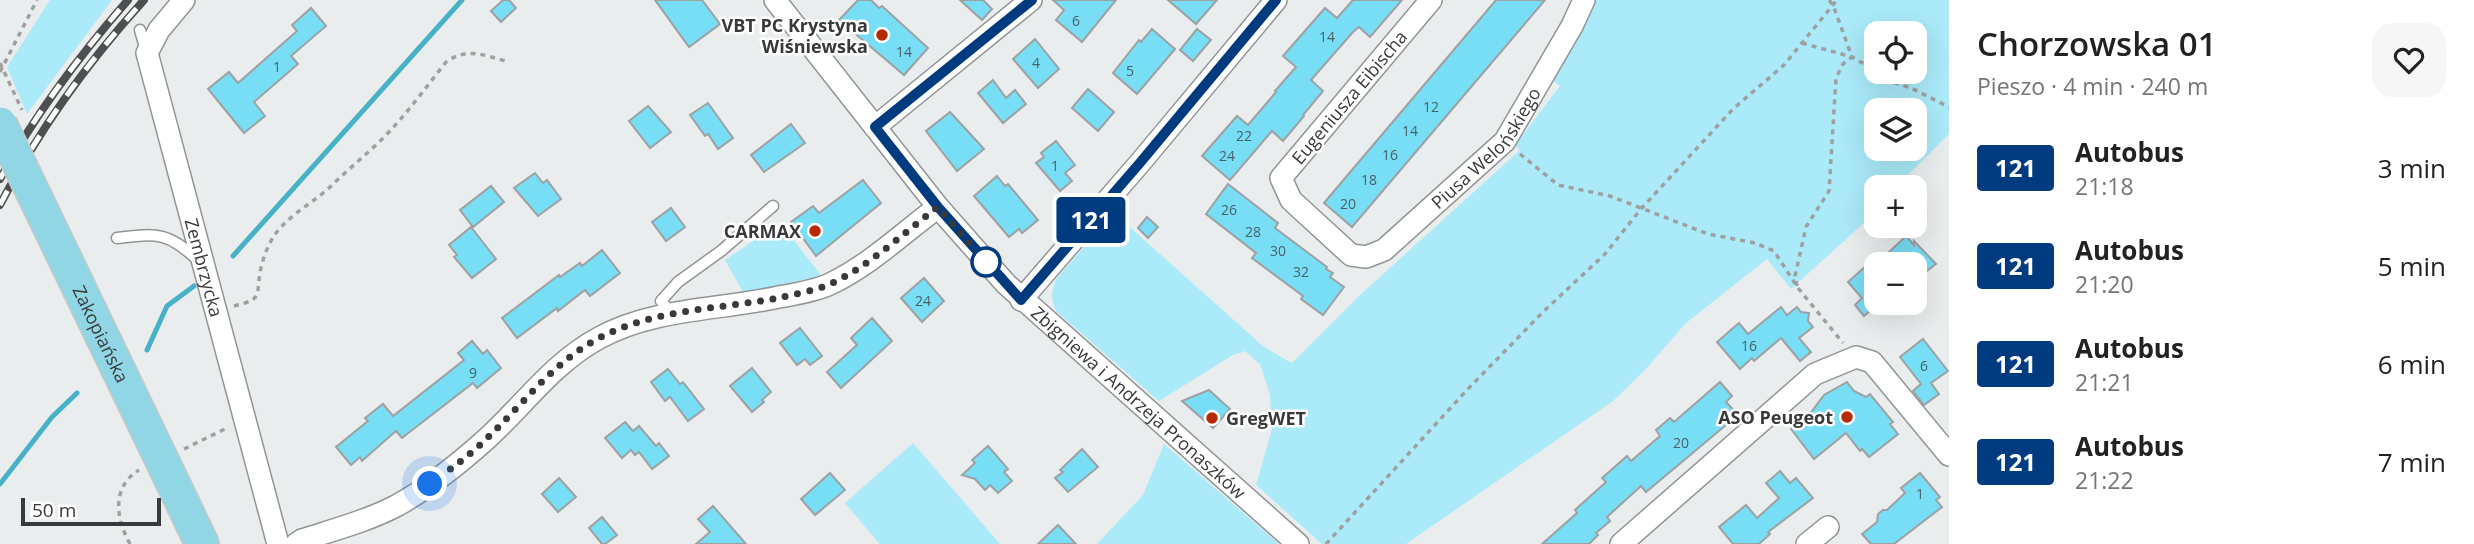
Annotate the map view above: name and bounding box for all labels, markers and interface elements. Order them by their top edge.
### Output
house number: 6 [1072,11,1080,30]
place label: VBT PC Krystyna Wiśniewska [722,13,868,58]
map controls [1864,21,1927,315]
button: locate [1864,21,1927,84]
text: Chorzowska 01 [1977,21,2217,66]
button: heart [2372,23,2446,97]
street label: Eugeniusza Eibischa [1286,25,1412,169]
marker: VBT PC Krystyna Wiśniewska [874,27,890,43]
house number: 14 [1319,27,1335,46]
house number: 14 [896,42,912,61]
house number: 4 [1032,53,1040,72]
house number: 1 [273,57,281,76]
house number: 5 [1126,61,1134,80]
text: Pieszo · 4 min · 240 m [1977,70,2208,102]
street label: Piusa Welońskiego [1426,83,1546,214]
house number: 12 [1423,97,1439,116]
button: layers [1864,98,1927,161]
house number: 14 [1402,121,1418,140]
house number: 22 [1236,126,1252,145]
text: Autobus [2075,134,2184,170]
house number: 16 [1382,145,1398,164]
house number: 24 [1219,146,1235,165]
text: 3 min [2378,150,2446,186]
text: 121 [1995,151,2036,184]
house number: 1 [1051,156,1059,175]
house number: 18 [1361,170,1377,189]
text: 21:18 [2075,170,2134,202]
button: + [1864,175,1927,238]
house number: 20 [1340,194,1356,213]
line badge: 121 [1051,197,1131,243]
house number: 26 [1221,200,1237,219]
text: 121 [1070,203,1112,236]
street label: Zembrzycka [180,216,229,319]
place label: CARMAX [724,219,801,243]
house number: 28 [1245,222,1261,241]
marker: CARMAX [807,223,823,239]
text: Autobus [2075,232,2184,268]
house number: 30 [1270,241,1286,260]
unlabelled marker [971,247,1001,277]
text: 5 min [2378,248,2446,284]
text: 121 [1995,249,2036,282]
button: − [1864,252,1927,315]
house number: 32 [1293,262,1309,281]
text: 21:20 [2075,268,2134,300]
street label: Zakopiańska [67,281,135,387]
house number: 24 [915,291,931,310]
street label: Zbigniewa i Andrzeja Pronaszków [1027,300,1251,504]
text: Autobus [2075,330,2184,366]
house number: 16 [1741,336,1757,355]
text: 6 min [2378,346,2446,382]
text: 121 [1995,347,2036,380]
house number: 6 [1920,356,1928,375]
house number: 9 [469,363,477,382]
text: 21:21 [2075,366,2134,398]
place label: ASO Peugeot [1718,405,1833,429]
place label: GregWET [1226,406,1306,430]
marker: ASO Peugeot [1839,409,1855,425]
marker: GregWET [1204,410,1220,426]
text: Autobus [2075,428,2184,464]
house number: 20 [1673,433,1689,452]
text: 7 min [2378,444,2446,480]
text: 121 [1995,445,2036,478]
text: 21:22 [2075,464,2134,496]
your location [412,466,447,501]
house number: 1 [1916,484,1924,503]
scale bar [21,495,161,527]
text: 50 m [32,497,76,523]

